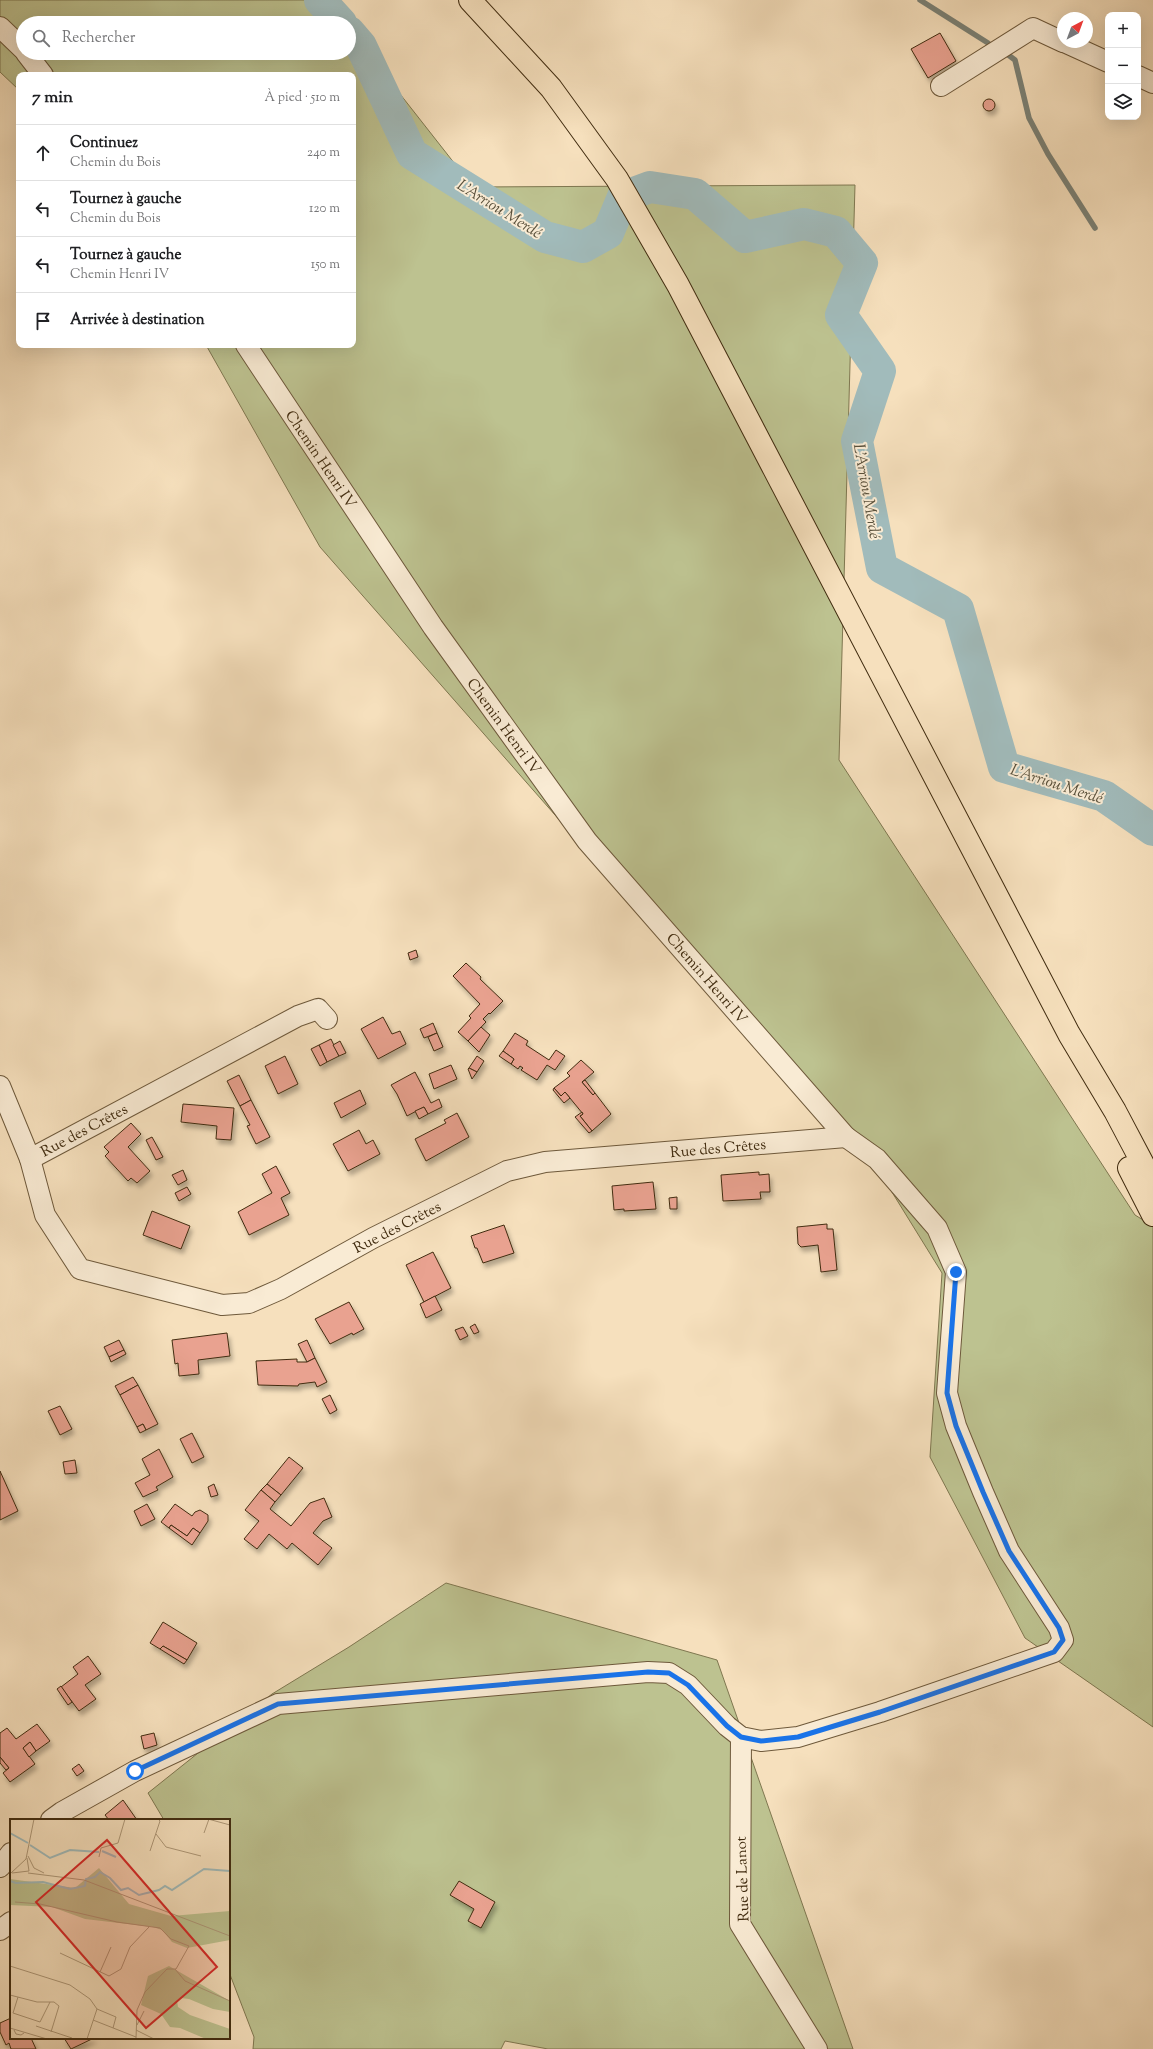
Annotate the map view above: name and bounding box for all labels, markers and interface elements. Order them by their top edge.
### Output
north arrow [1057,12,1093,48]
map controls [1105,12,1141,120]
button: + [1105,12,1141,48]
search box [16,16,356,60]
icon: search [30,27,52,49]
text: Rechercher [62,28,135,49]
button: − [1105,48,1141,84]
button: layers [1105,84,1141,120]
text: 7 min [32,86,73,110]
text: À pied · 510 m [264,89,340,107]
text: Continuez [70,133,138,154]
icon: ahead [32,142,54,164]
text: 240 m [307,144,340,162]
text: Chemin du Bois [70,154,161,172]
water label: L'Arriou Merdé [452,175,546,246]
text: Tournez à gauche [70,189,181,210]
icon: left [32,198,54,220]
text: 120 m [309,200,340,218]
text: Chemin du Bois [70,210,161,228]
text: Tournez à gauche [70,245,181,266]
icon: left [32,254,54,276]
text: 150 m [311,256,340,274]
text: Chemin Henri IV [70,266,169,284]
icon: arrive [32,310,54,332]
text: Arrivée à destination [70,310,205,331]
street label: Chemin Henri IV [279,407,360,513]
water label: L'Arriou Merdé [846,442,885,541]
street label: Chemin Henri IV [461,675,545,779]
water label: L'Arriou Merdé [1007,760,1106,811]
street label: Chemin Henri IV [660,929,751,1029]
street label: Rue des Crêtes [37,1099,132,1163]
street label: Rue des Crêtes [669,1135,767,1164]
street label: Rue des Crêtes [350,1197,445,1259]
route end [947,1263,965,1281]
route start [126,1762,144,1780]
inset map [10,1819,230,2039]
street label: Rue de Lanot [732,1836,755,1922]

